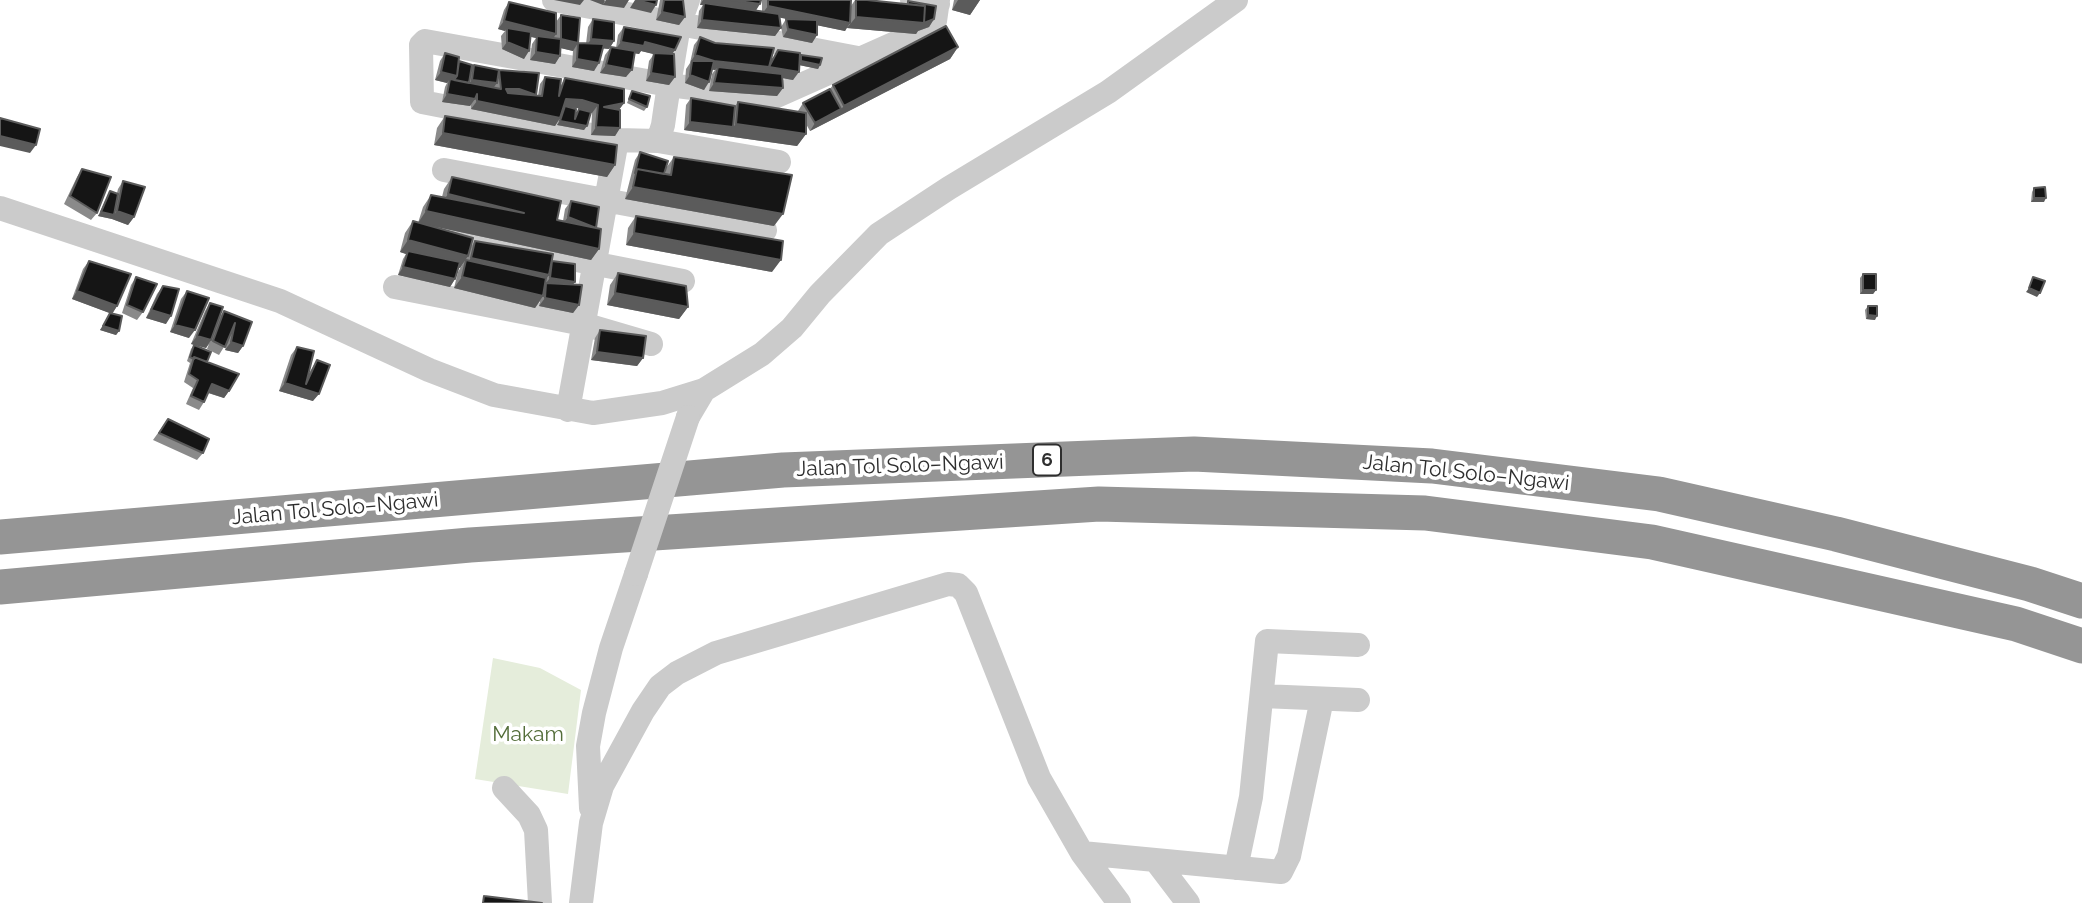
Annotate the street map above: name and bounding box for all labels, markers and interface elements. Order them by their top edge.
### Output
road number: 6 [1033,444,1061,475]
street label: Jalan Tol Solo–Ngawi [796,450,1004,482]
street label: Jalan Tol Solo–Ngawi [1362,450,1570,496]
street label: Jalan Tol Solo–Ngawi [231,487,439,531]
park label: Makam [492,722,564,748]

